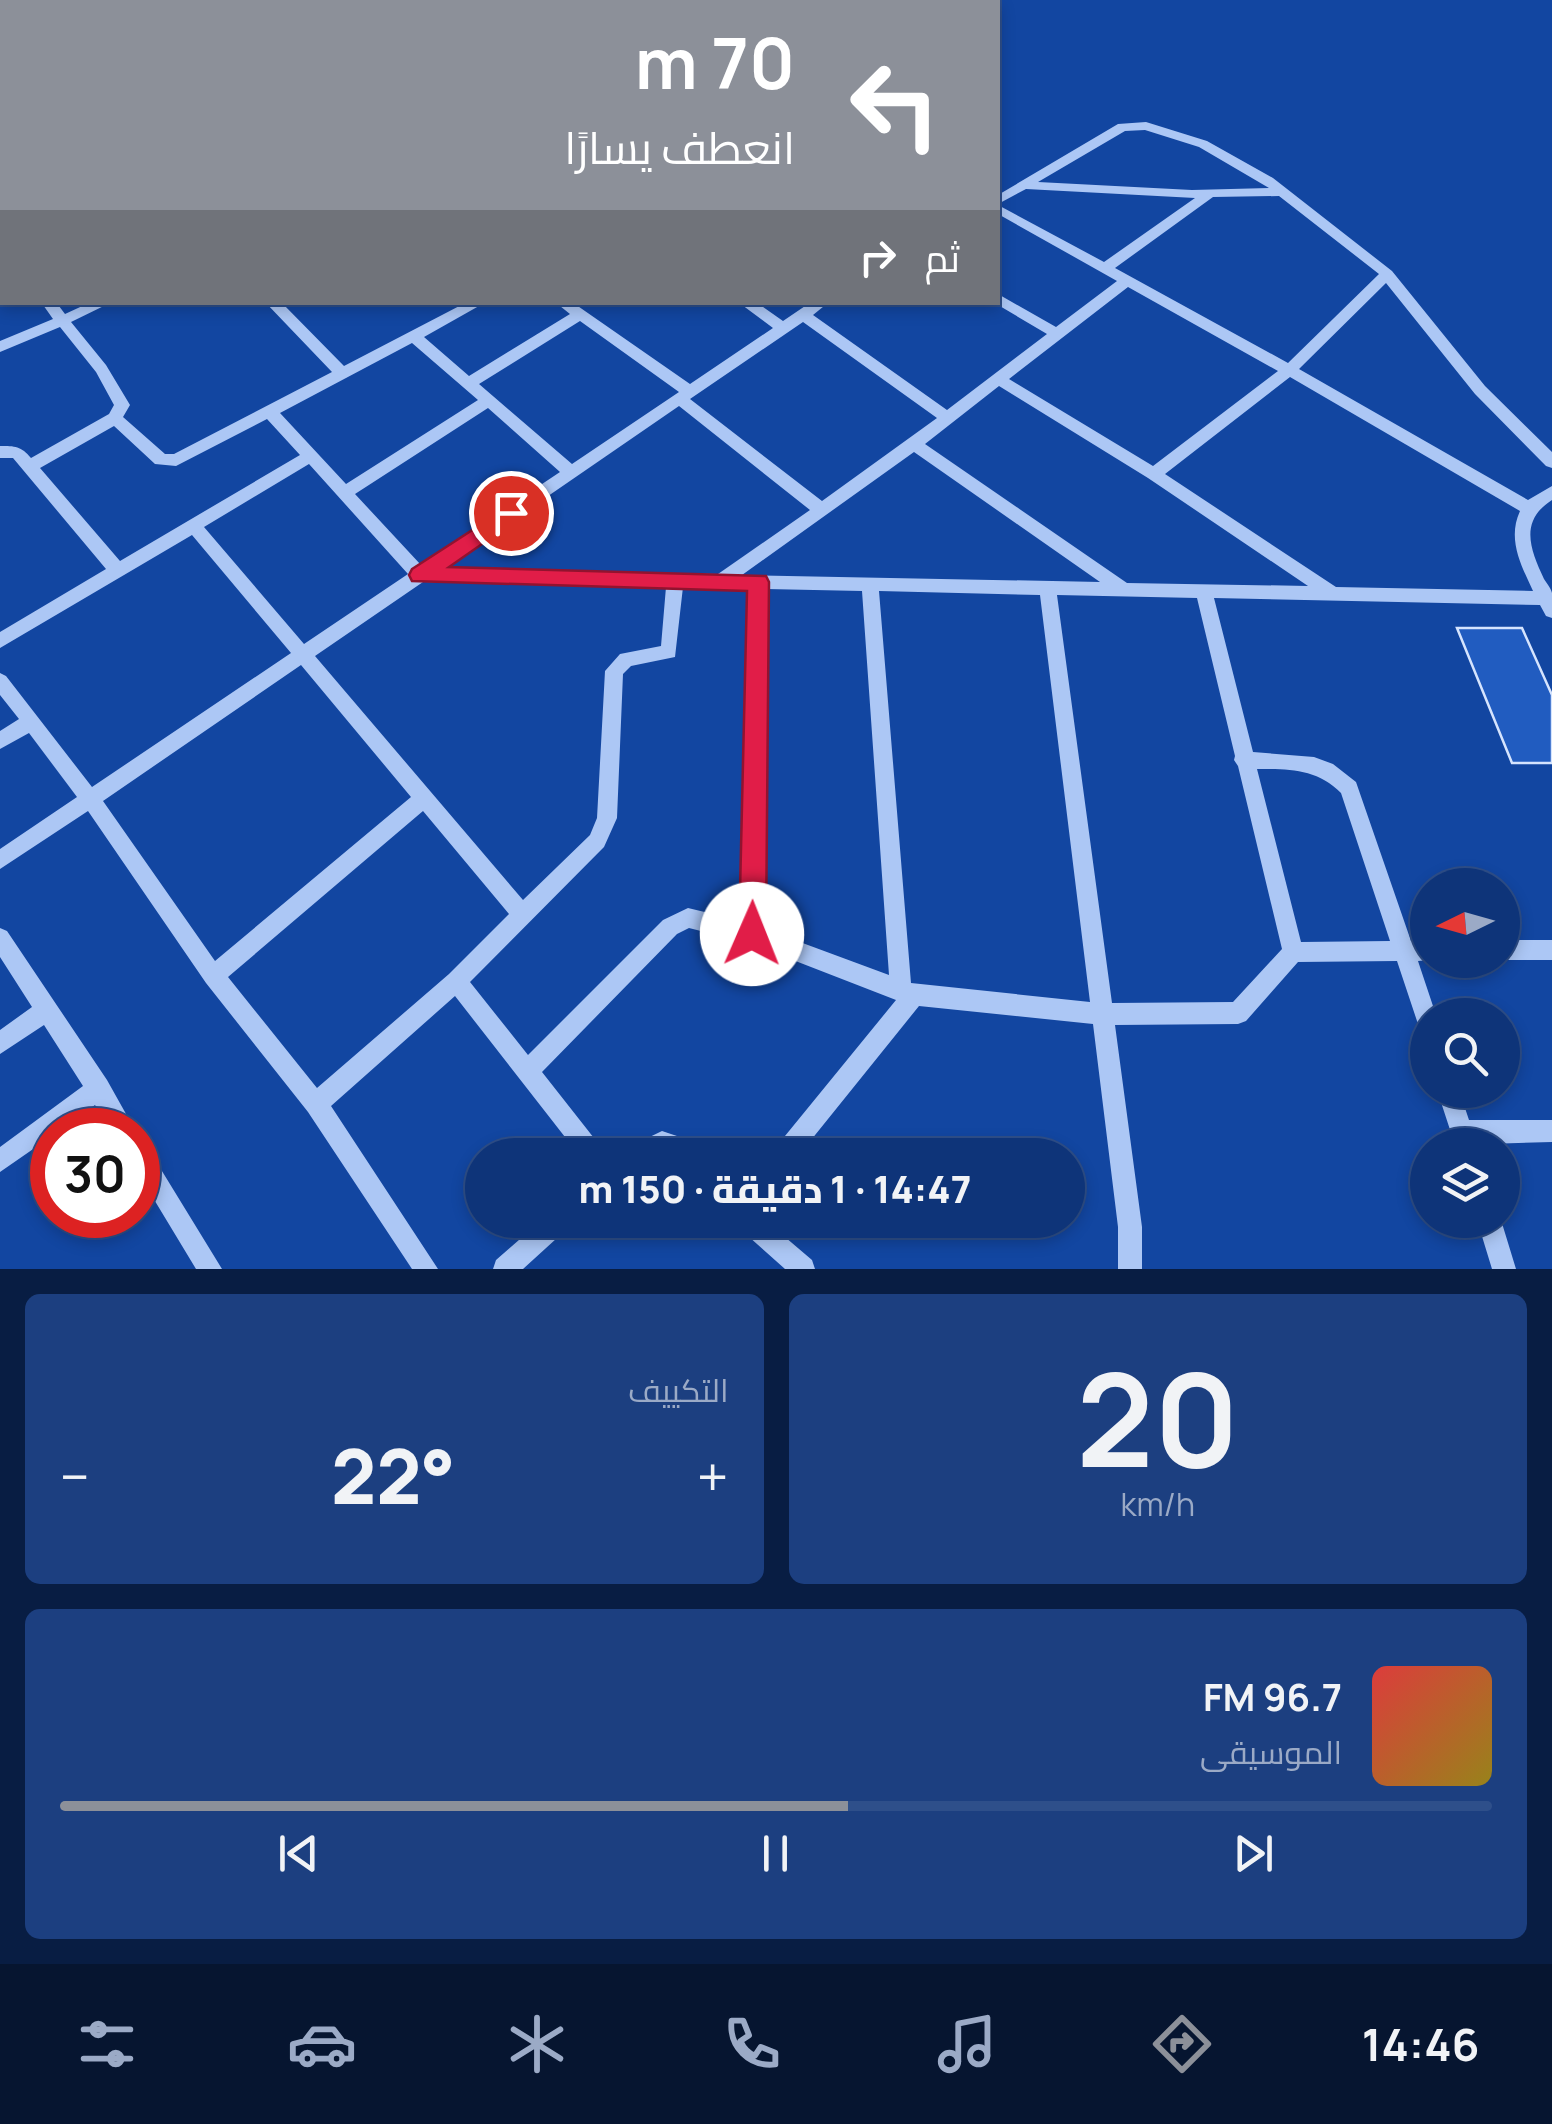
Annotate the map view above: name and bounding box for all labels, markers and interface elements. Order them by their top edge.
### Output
text: 70 m [635,14,795,110]
icon: left [830,40,960,170]
text: انعطف يسارًا [564,116,795,178]
icon: right [850,230,905,285]
text: ثم [925,231,960,283]
pin [469,471,554,556]
icon: arrive [484,486,539,541]
north arrow [1410,868,1520,978]
map controls [1410,868,1520,1238]
position arrow [700,882,804,986]
button: search [1410,998,1520,1108]
speed limit sign: 30 [30,1108,160,1238]
button: layers [1410,1128,1520,1238]
text: 14:47 · 1 دقيقة · 150 m [579,1162,971,1214]
text: 20 [1076,1328,1239,1506]
text: التكييف [628,1368,729,1412]
text: 22° [331,1424,455,1527]
text: − [60,1438,90,1514]
text: + [697,1438,729,1514]
text: km/h [1121,1482,1195,1526]
text: 96.7 FM [1203,1670,1342,1722]
text: الموسيقى [1200,1730,1342,1774]
icon: previous [271,1826,326,1881]
icon: pause [748,1826,803,1881]
icon: next [1226,1826,1281,1881]
icon: filters [72,2009,142,2079]
icon: car [287,2009,357,2079]
icon: climate [502,2009,572,2079]
icon: phone [717,2009,787,2079]
icon: music [932,2009,1002,2079]
icon: directions [1147,2009,1217,2079]
text: 14:46 [1362,2013,1480,2075]

